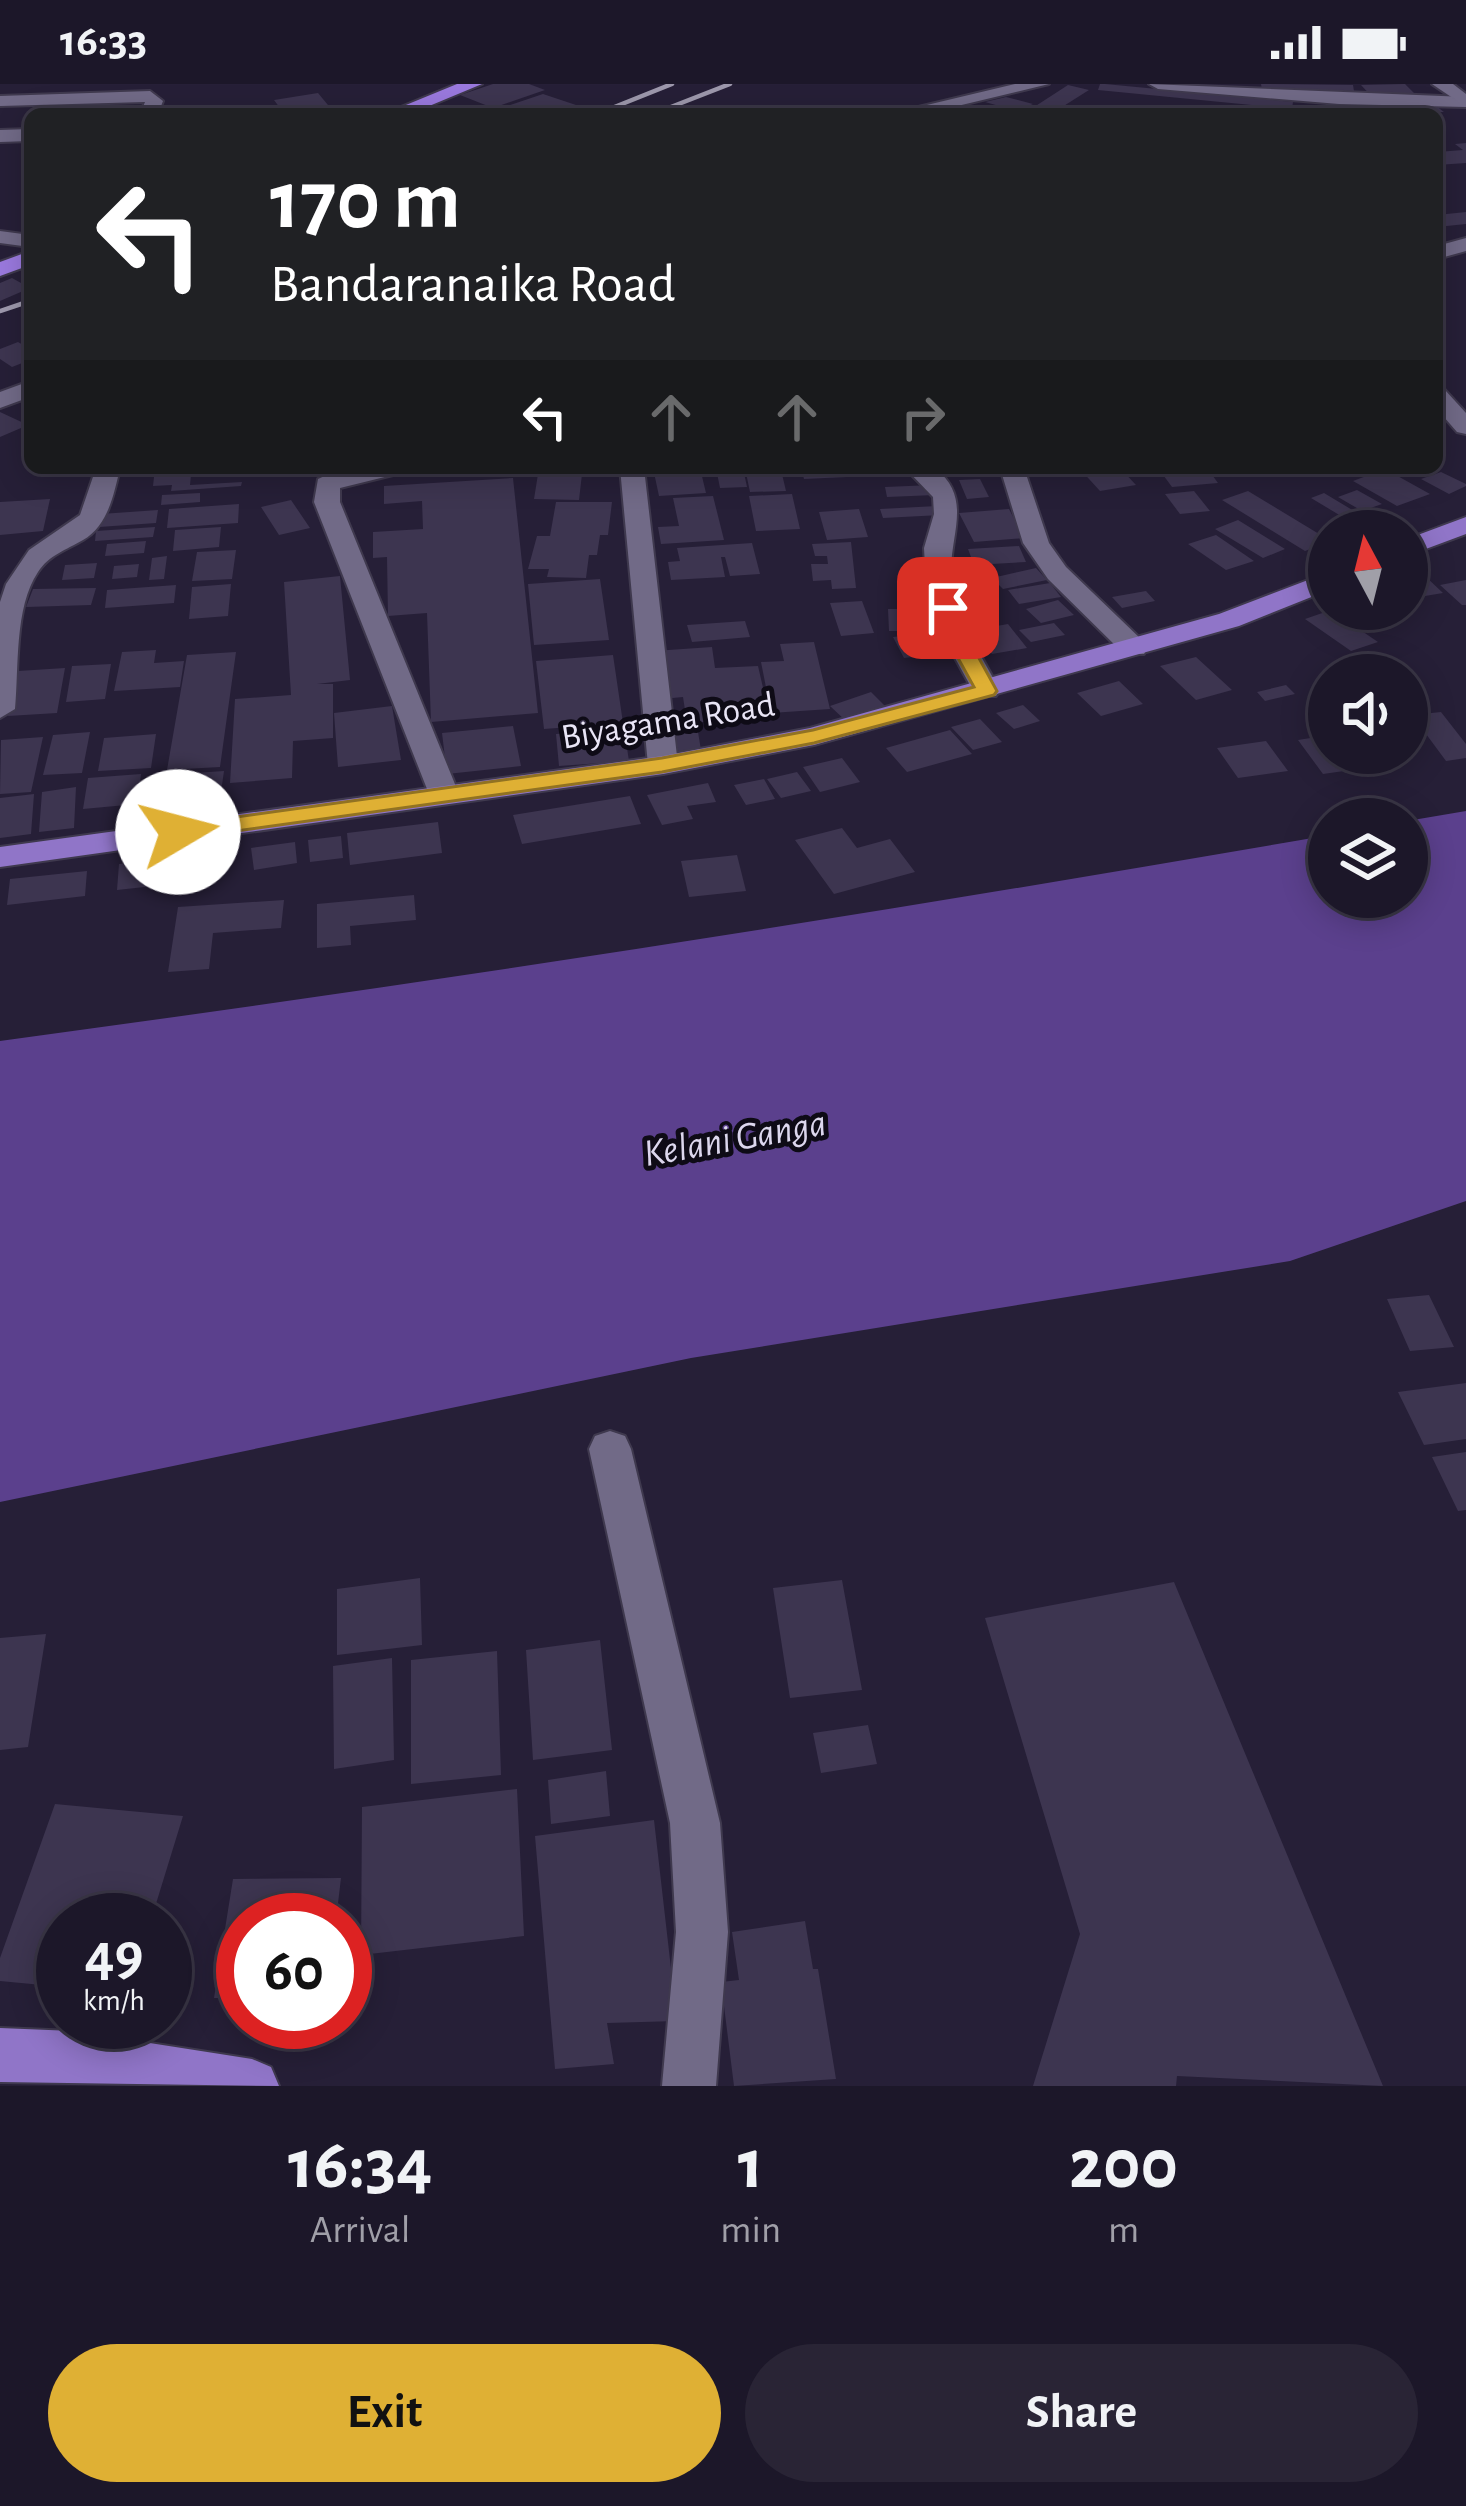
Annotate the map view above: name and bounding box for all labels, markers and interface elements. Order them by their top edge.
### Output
text: 16:33 [60,19,147,64]
icon: left [72,156,228,312]
text: 170 m [270,160,461,244]
text: Bandaranaika Road [270,258,676,312]
icon: left [512,384,578,450]
icon: ahead [638,384,704,450]
icon: ahead [764,384,830,450]
icon: right [890,384,956,450]
north arrow [1308,510,1428,630]
map controls [1308,510,1428,918]
pin [897,557,999,659]
icon: arrive [915,575,981,641]
button: sound [1308,654,1428,774]
street label: Biyagama Road [559,686,777,756]
position arrow [115,769,241,895]
button: layers [1308,798,1428,918]
water label: Kelani Ganga [641,1104,829,1174]
speed limit sign: 60 [216,1893,372,2049]
text: 49 [84,1926,144,1986]
text: km/h [83,1986,145,2016]
text: 16:34 [288,2129,432,2201]
text: 1 [738,2129,764,2201]
text: 200 [1069,2129,1178,2201]
text: Arrival [310,2211,410,2250]
text: min [720,2211,781,2250]
text: m [1108,2211,1139,2250]
button: Exit [48,2344,721,2482]
button: Share [745,2344,1418,2482]

